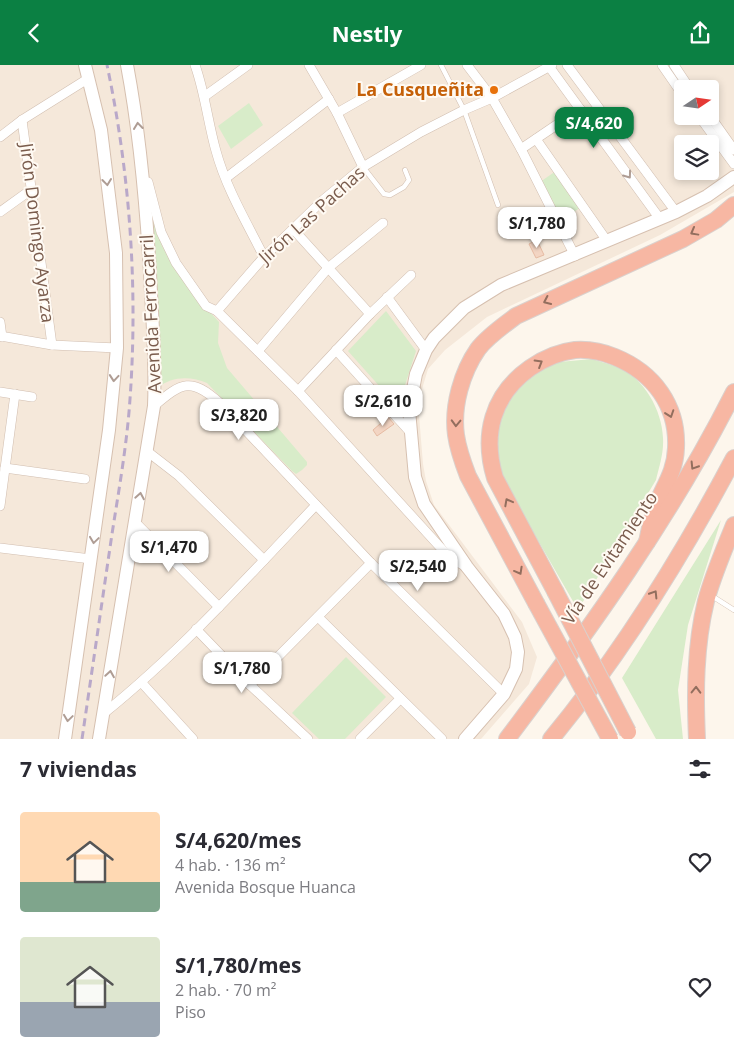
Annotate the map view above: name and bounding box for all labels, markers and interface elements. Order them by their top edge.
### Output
text: Nestly [332,18,402,48]
icon: back [20,19,48,47]
icon: share [686,19,714,47]
place label: La Cusqueñita [356,77,484,101]
north arrow [674,80,719,125]
map controls [674,80,719,180]
marker: La Cusqueñita [488,84,500,96]
pin: S/4,620 [548,107,640,149]
text: S/4,620 [566,112,622,134]
one-way arrow [133,121,144,129]
button: layers [674,135,719,180]
street label: Jirón Domingo Ayarza [15,140,61,324]
street label: Jirón Las Pachas [252,160,370,270]
one-way arrow [622,169,631,179]
one-way arrow [101,178,112,186]
pin: S/1,780 [491,207,583,249]
text: S/1,780 [509,212,565,234]
one-way arrow [690,226,699,236]
street label: Avenida Ferrocarril [134,234,166,394]
one-way arrow [543,295,552,305]
one-way arrow [533,359,542,369]
one-way arrow [109,375,120,383]
pin: S/2,610 [337,385,429,427]
text: S/2,610 [355,390,411,412]
pin: S/3,820 [193,399,285,441]
text: S/3,820 [211,404,267,426]
one-way arrow [664,409,674,418]
one-way arrow [451,419,462,427]
one-way arrow [690,460,700,469]
street label: Vía de Evitamiento [556,486,663,629]
one-way arrow [134,492,144,501]
one-way arrow [504,498,514,507]
pin: S/1,470 [123,531,215,573]
one-way arrow [89,535,99,544]
text: S/1,470 [141,536,197,558]
pin: S/2,540 [372,549,464,592]
text: S/2,540 [390,555,446,577]
one-way arrow [512,566,522,575]
one-way arrow [648,591,658,600]
pin: S/1,780 [196,651,288,694]
text: S/1,780 [214,657,270,679]
one-way arrow [104,669,114,678]
one-way arrow [691,686,701,694]
one-way arrow [63,714,74,722]
text: 7 viviendas [20,755,137,783]
icon: filters [686,755,714,783]
text: S/4,620/mes [175,826,301,854]
icon: home [60,832,120,892]
icon: heart [686,848,714,876]
text: 4 hab. · 136 m² [175,854,286,876]
text: Avenida Bosque Huanca [175,876,356,898]
text: S/1,780/mes [175,951,301,979]
icon: home [60,957,120,1017]
icon: heart [686,973,714,1001]
text: 2 hab. · 70 m² [175,979,276,1001]
text: Piso [175,1001,206,1023]

